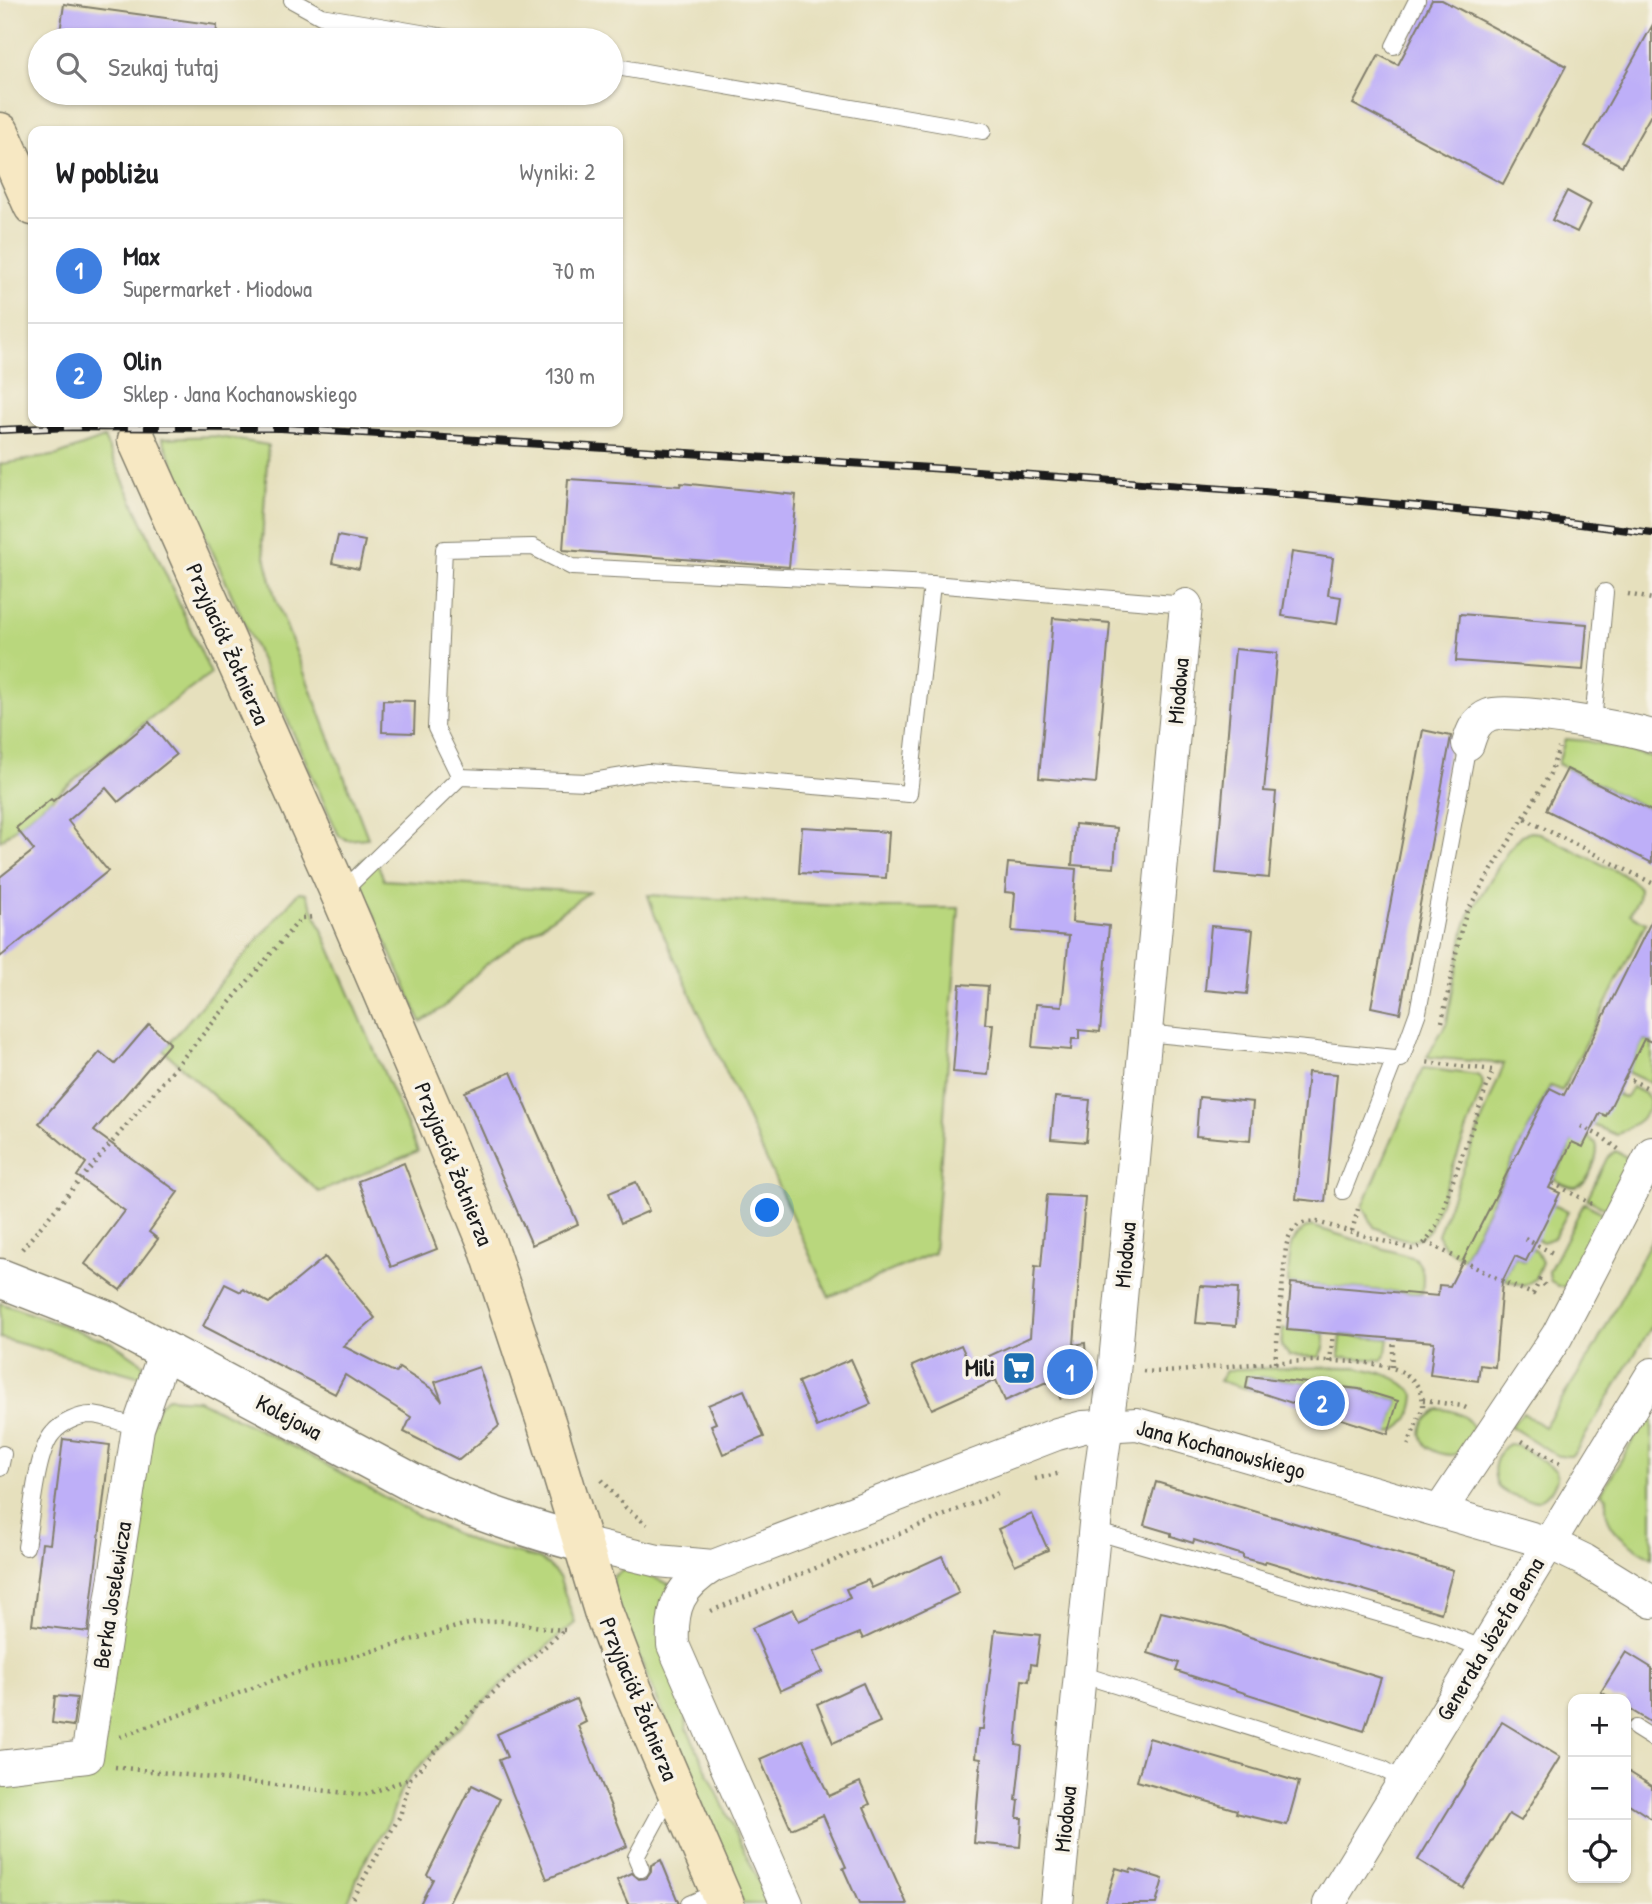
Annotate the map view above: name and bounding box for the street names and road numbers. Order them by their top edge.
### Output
street label: Przyjaciół Żołnierza [179,558,278,729]
street label: Miodowa [1159,657,1196,725]
street label: Przyjaciół Żołnierza [408,1078,501,1250]
street label: Miodowa [1106,1221,1143,1289]
street label: Kolejowa [251,1386,328,1447]
street label: Jana Kochanowskiego [1133,1411,1309,1486]
street label: Berka Joselewicza [85,1519,138,1671]
street label: Generała Józefa Bema [1429,1551,1551,1726]
street label: Przyjaciół Żołnierza [593,1613,686,1785]
street label: Miodowa [1046,1785,1083,1853]

